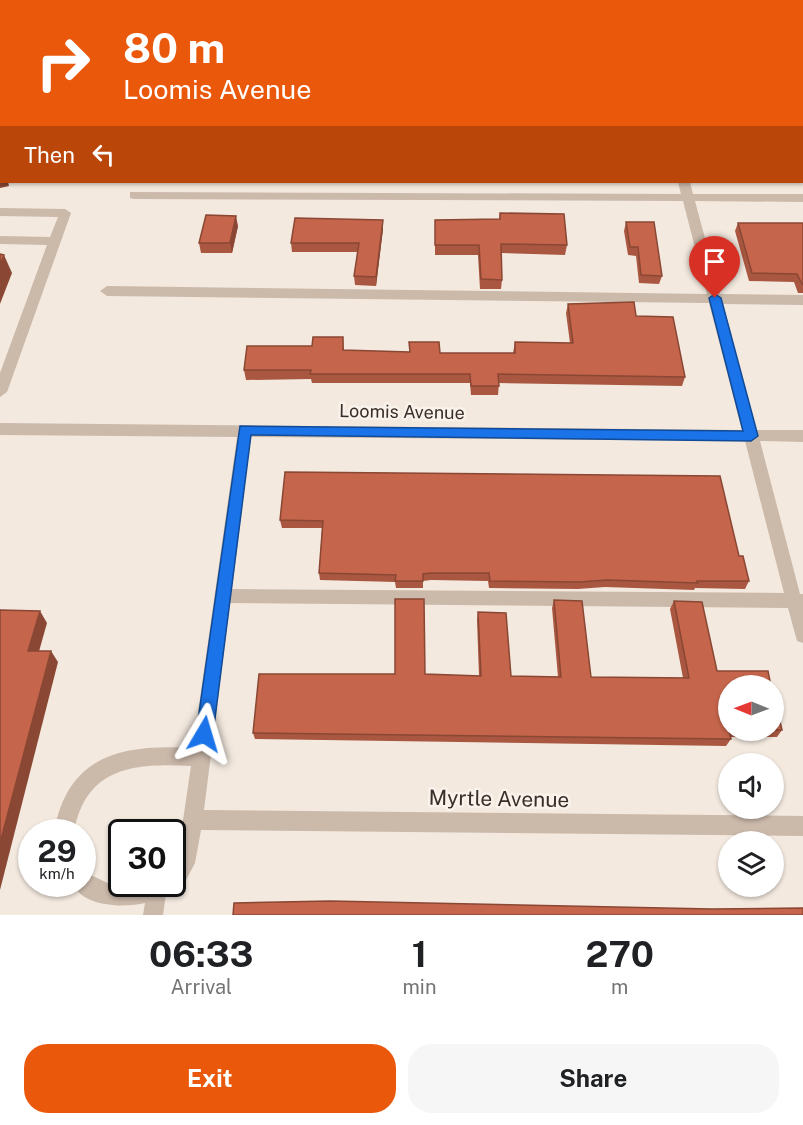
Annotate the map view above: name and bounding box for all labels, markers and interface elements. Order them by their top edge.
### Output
text: 80 m [123,23,225,72]
icon: right [24,24,102,102]
text: Loomis Avenue [123,73,312,105]
icon: left [87,138,120,171]
text: Then [24,142,75,168]
pin [689,236,740,298]
icon: arrive [698,245,731,278]
street label: Loomis Avenue [339,400,465,423]
north arrow [718,675,784,741]
map controls [718,675,784,897]
position arrow [172,702,236,766]
button: sound [718,753,784,819]
street label: Myrtle Avenue [428,785,570,812]
speed limit sign: 30 [108,819,186,897]
button: layers [718,831,784,897]
text: 29 [38,833,76,869]
text: km/h [39,865,75,882]
text: 06:33 [149,933,253,975]
text: 1 [412,933,427,975]
text: 270 [586,933,654,975]
text: Arrival [170,975,232,999]
text: min [403,975,436,999]
text: m [611,975,628,999]
button: Exit [24,1044,396,1113]
button: Share [408,1044,779,1113]

